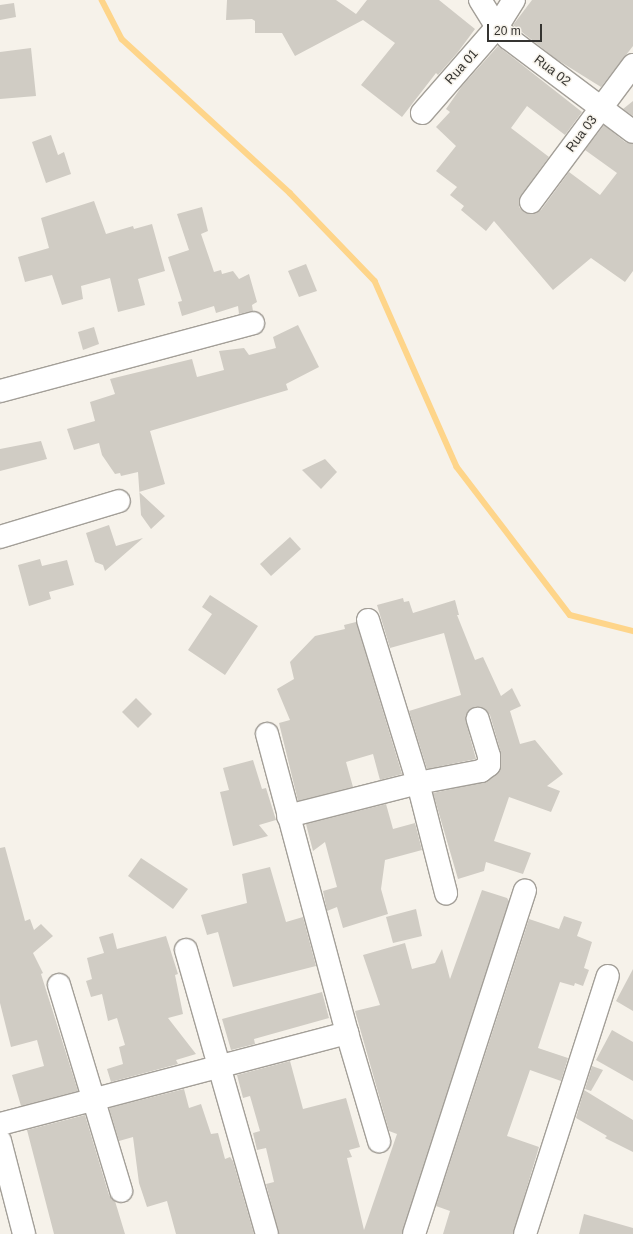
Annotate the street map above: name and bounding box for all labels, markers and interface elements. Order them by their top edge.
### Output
scale bar [489,16,544,42]
text: 20 m [494,24,521,38]
street label: Rua 01 [442,46,482,88]
street label: Rua 02 [531,52,573,90]
street label: Rua 03 [563,113,601,155]

